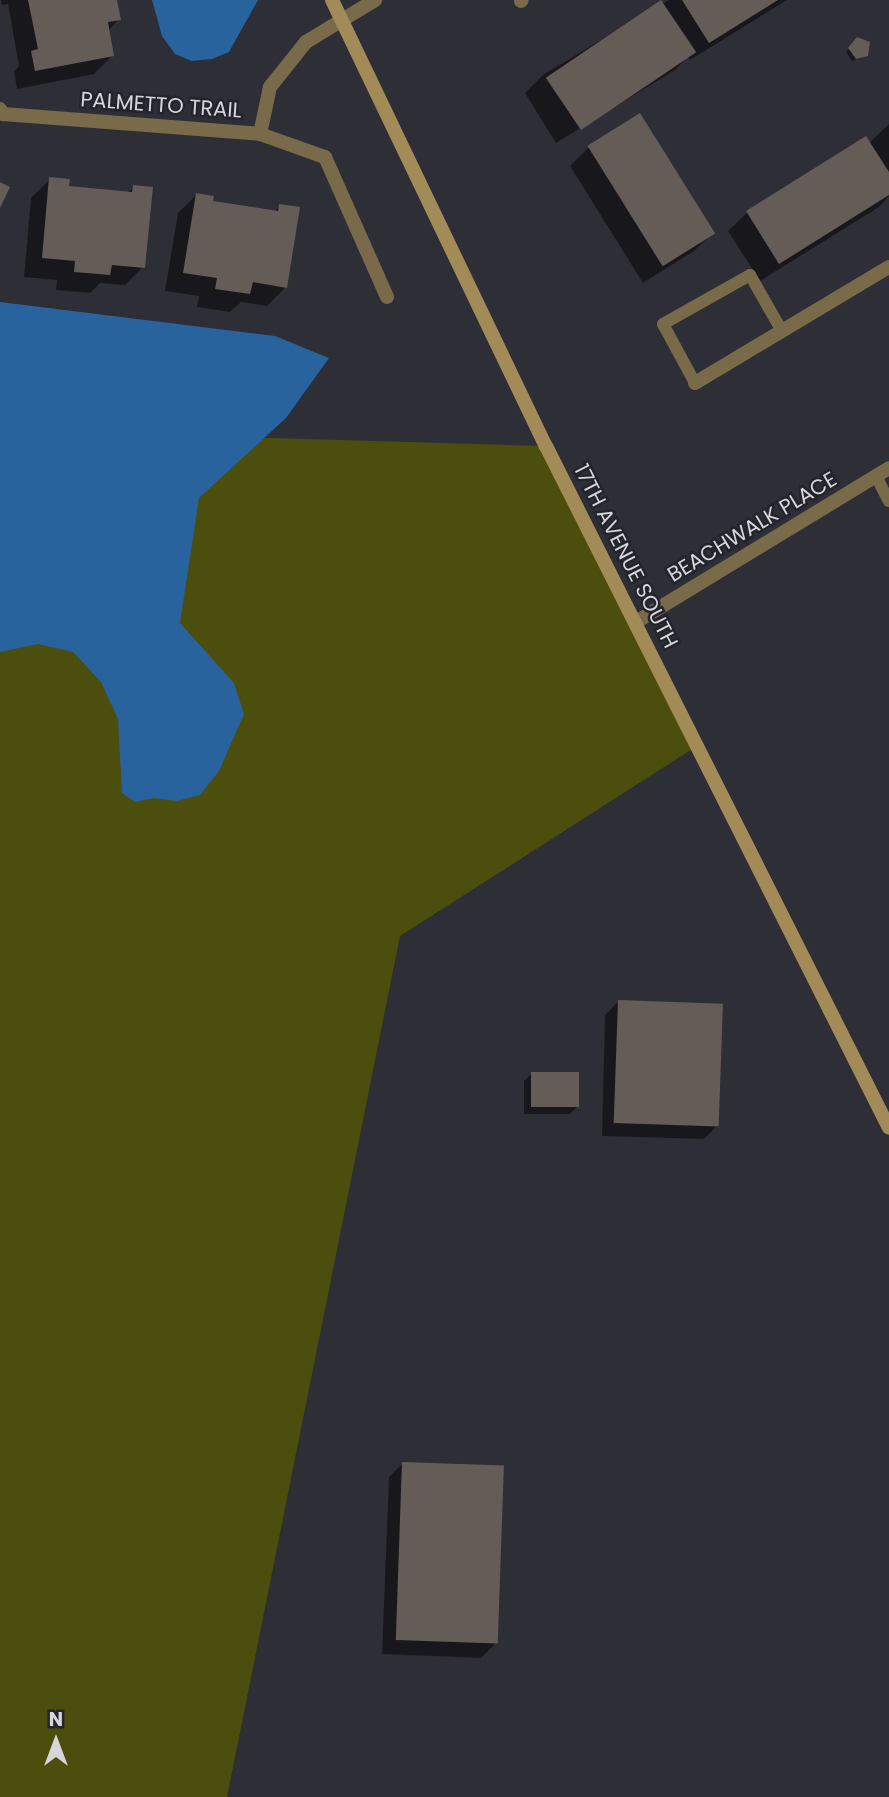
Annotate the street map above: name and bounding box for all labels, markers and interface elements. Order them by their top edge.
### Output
street label: PALMETTO TRAIL [80,87,242,123]
street label: 17TH AVENUE SOUTH [569,460,683,652]
street label: BEACHWALK PLACE [663,467,841,587]
north arrow [21,1706,91,1776]
text: N [49,1706,63,1733]

